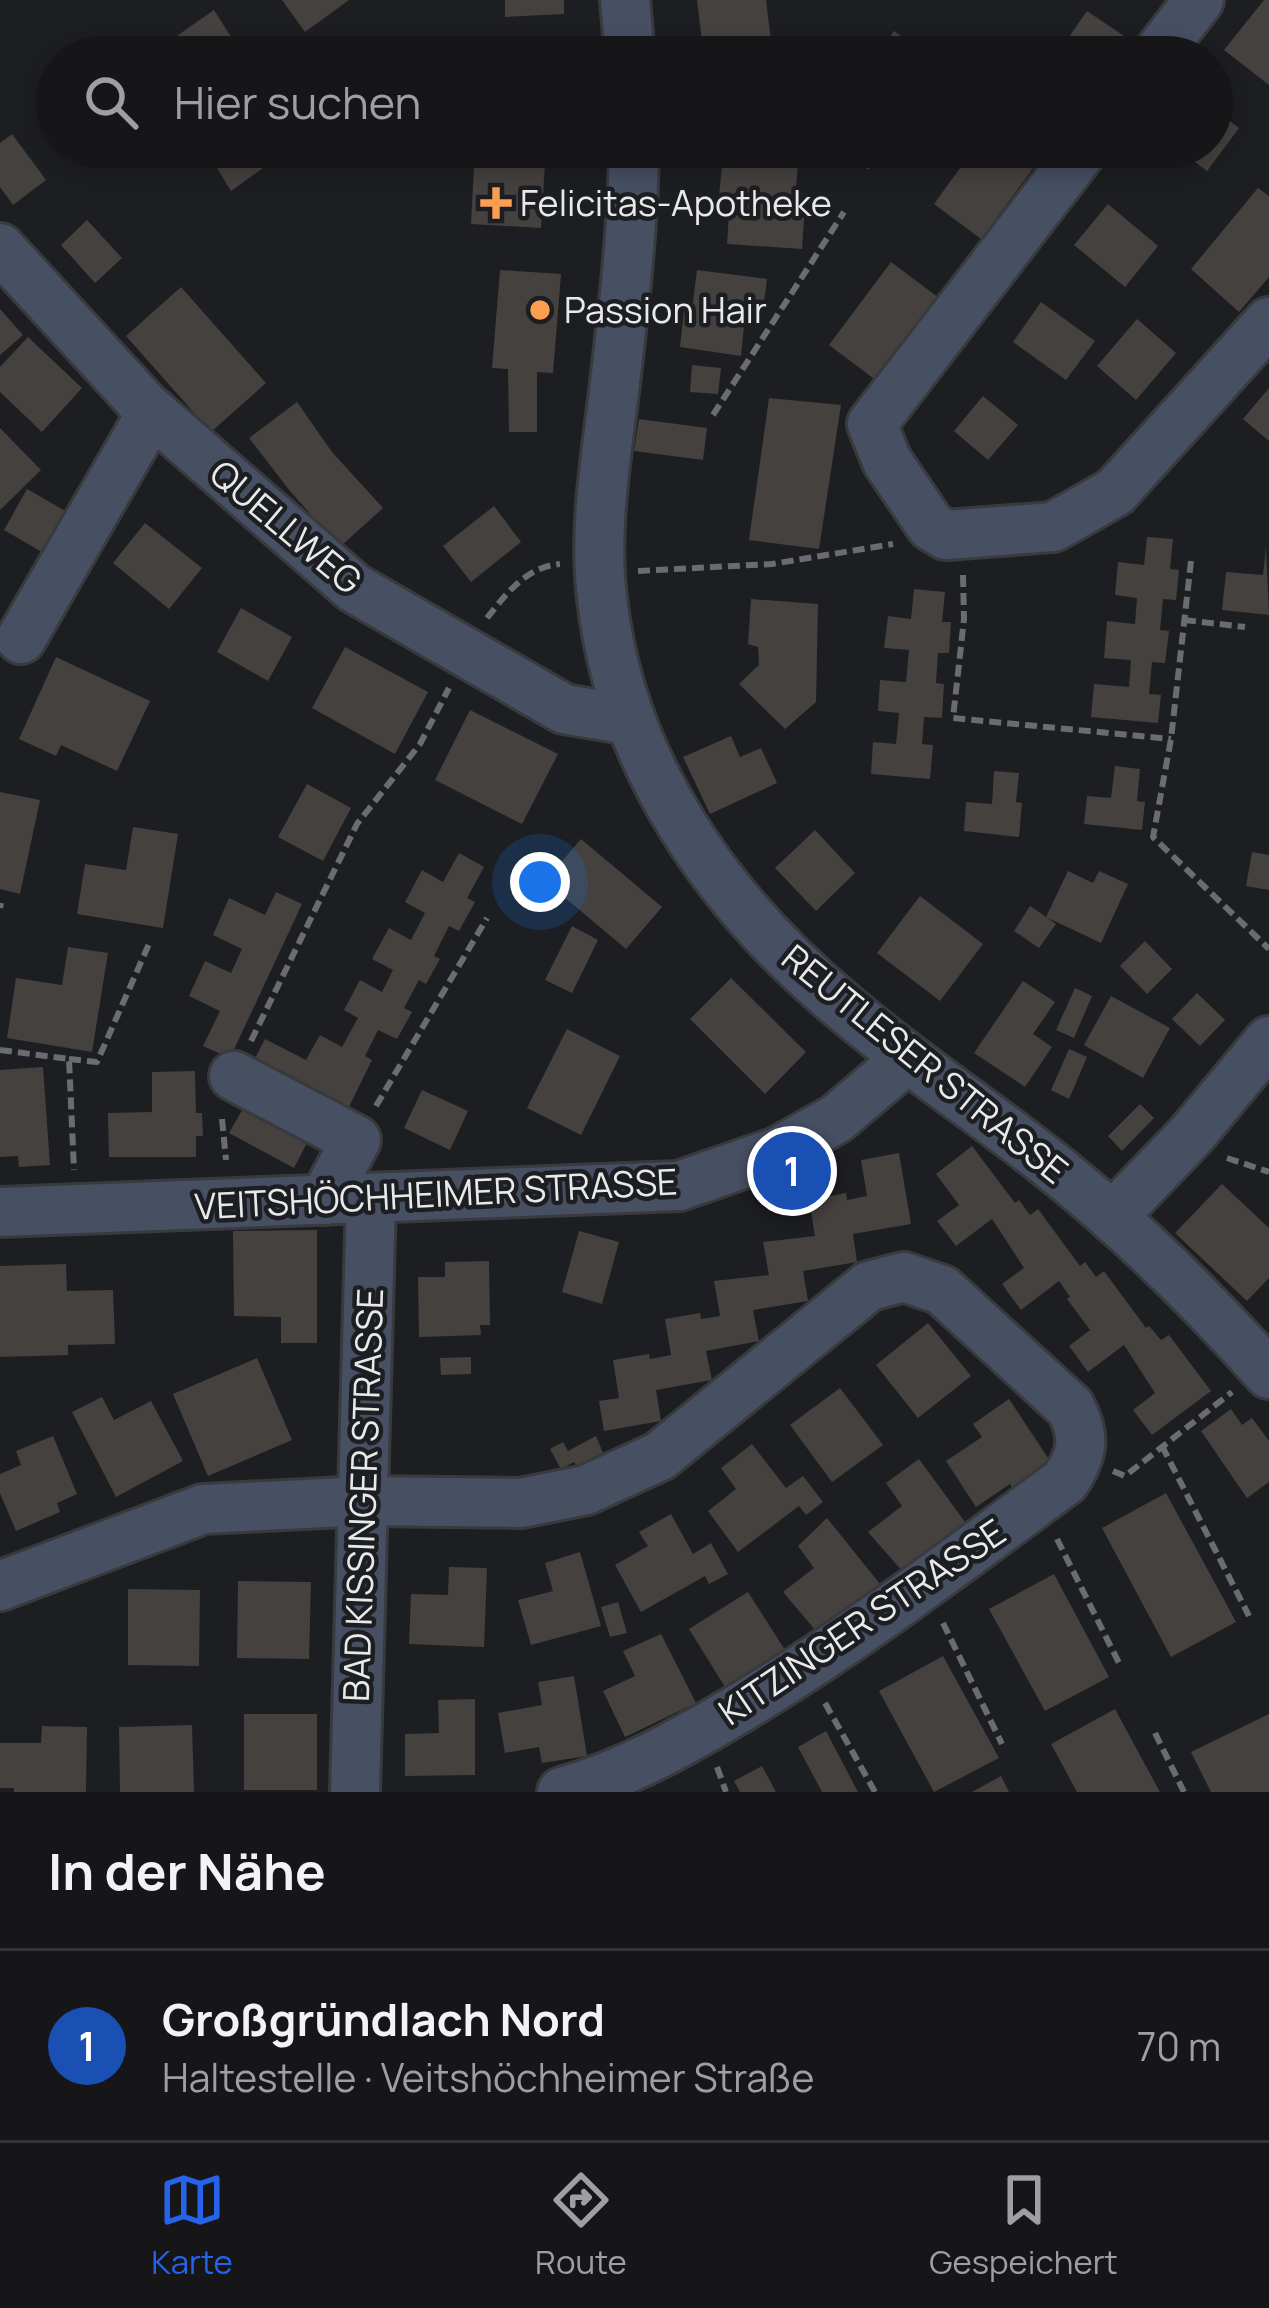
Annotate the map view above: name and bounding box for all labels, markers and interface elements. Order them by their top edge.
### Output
search box [36,36,1233,168]
icon: search [78,69,144,135]
text: Hier suchen [174,71,421,133]
place label: Felicitas-Apotheke [520,178,832,227]
marker: Felicitas-Apotheke [483,190,509,216]
place label: Passion Hair [564,285,767,334]
marker: Passion Hair [527,297,553,323]
street label: QUELLWEG [200,449,373,605]
your location [510,852,570,912]
street label: REUTLESER STRASSE [772,933,1078,1194]
pin: 1 [753,1126,831,1216]
street label: VEITSHÖCHHEIMER STRASSE [193,1156,679,1231]
street label: BAD KISSINGER STRASSE [331,1287,394,1703]
street label: KITZINGER STRASSE [709,1507,1015,1736]
text: In der Nähe [48,1836,326,1905]
text: Großgründlach Nord [162,1988,605,2050]
text: 1 [78,2019,96,2073]
text: 70 m [1137,2019,1221,2073]
text: Haltestelle · Veitshöchheimer Straße [162,2050,814,2104]
tab: Karte [151,2167,233,2284]
tab: Route [535,2167,627,2284]
tab: Gespeichert [929,2167,1118,2284]

